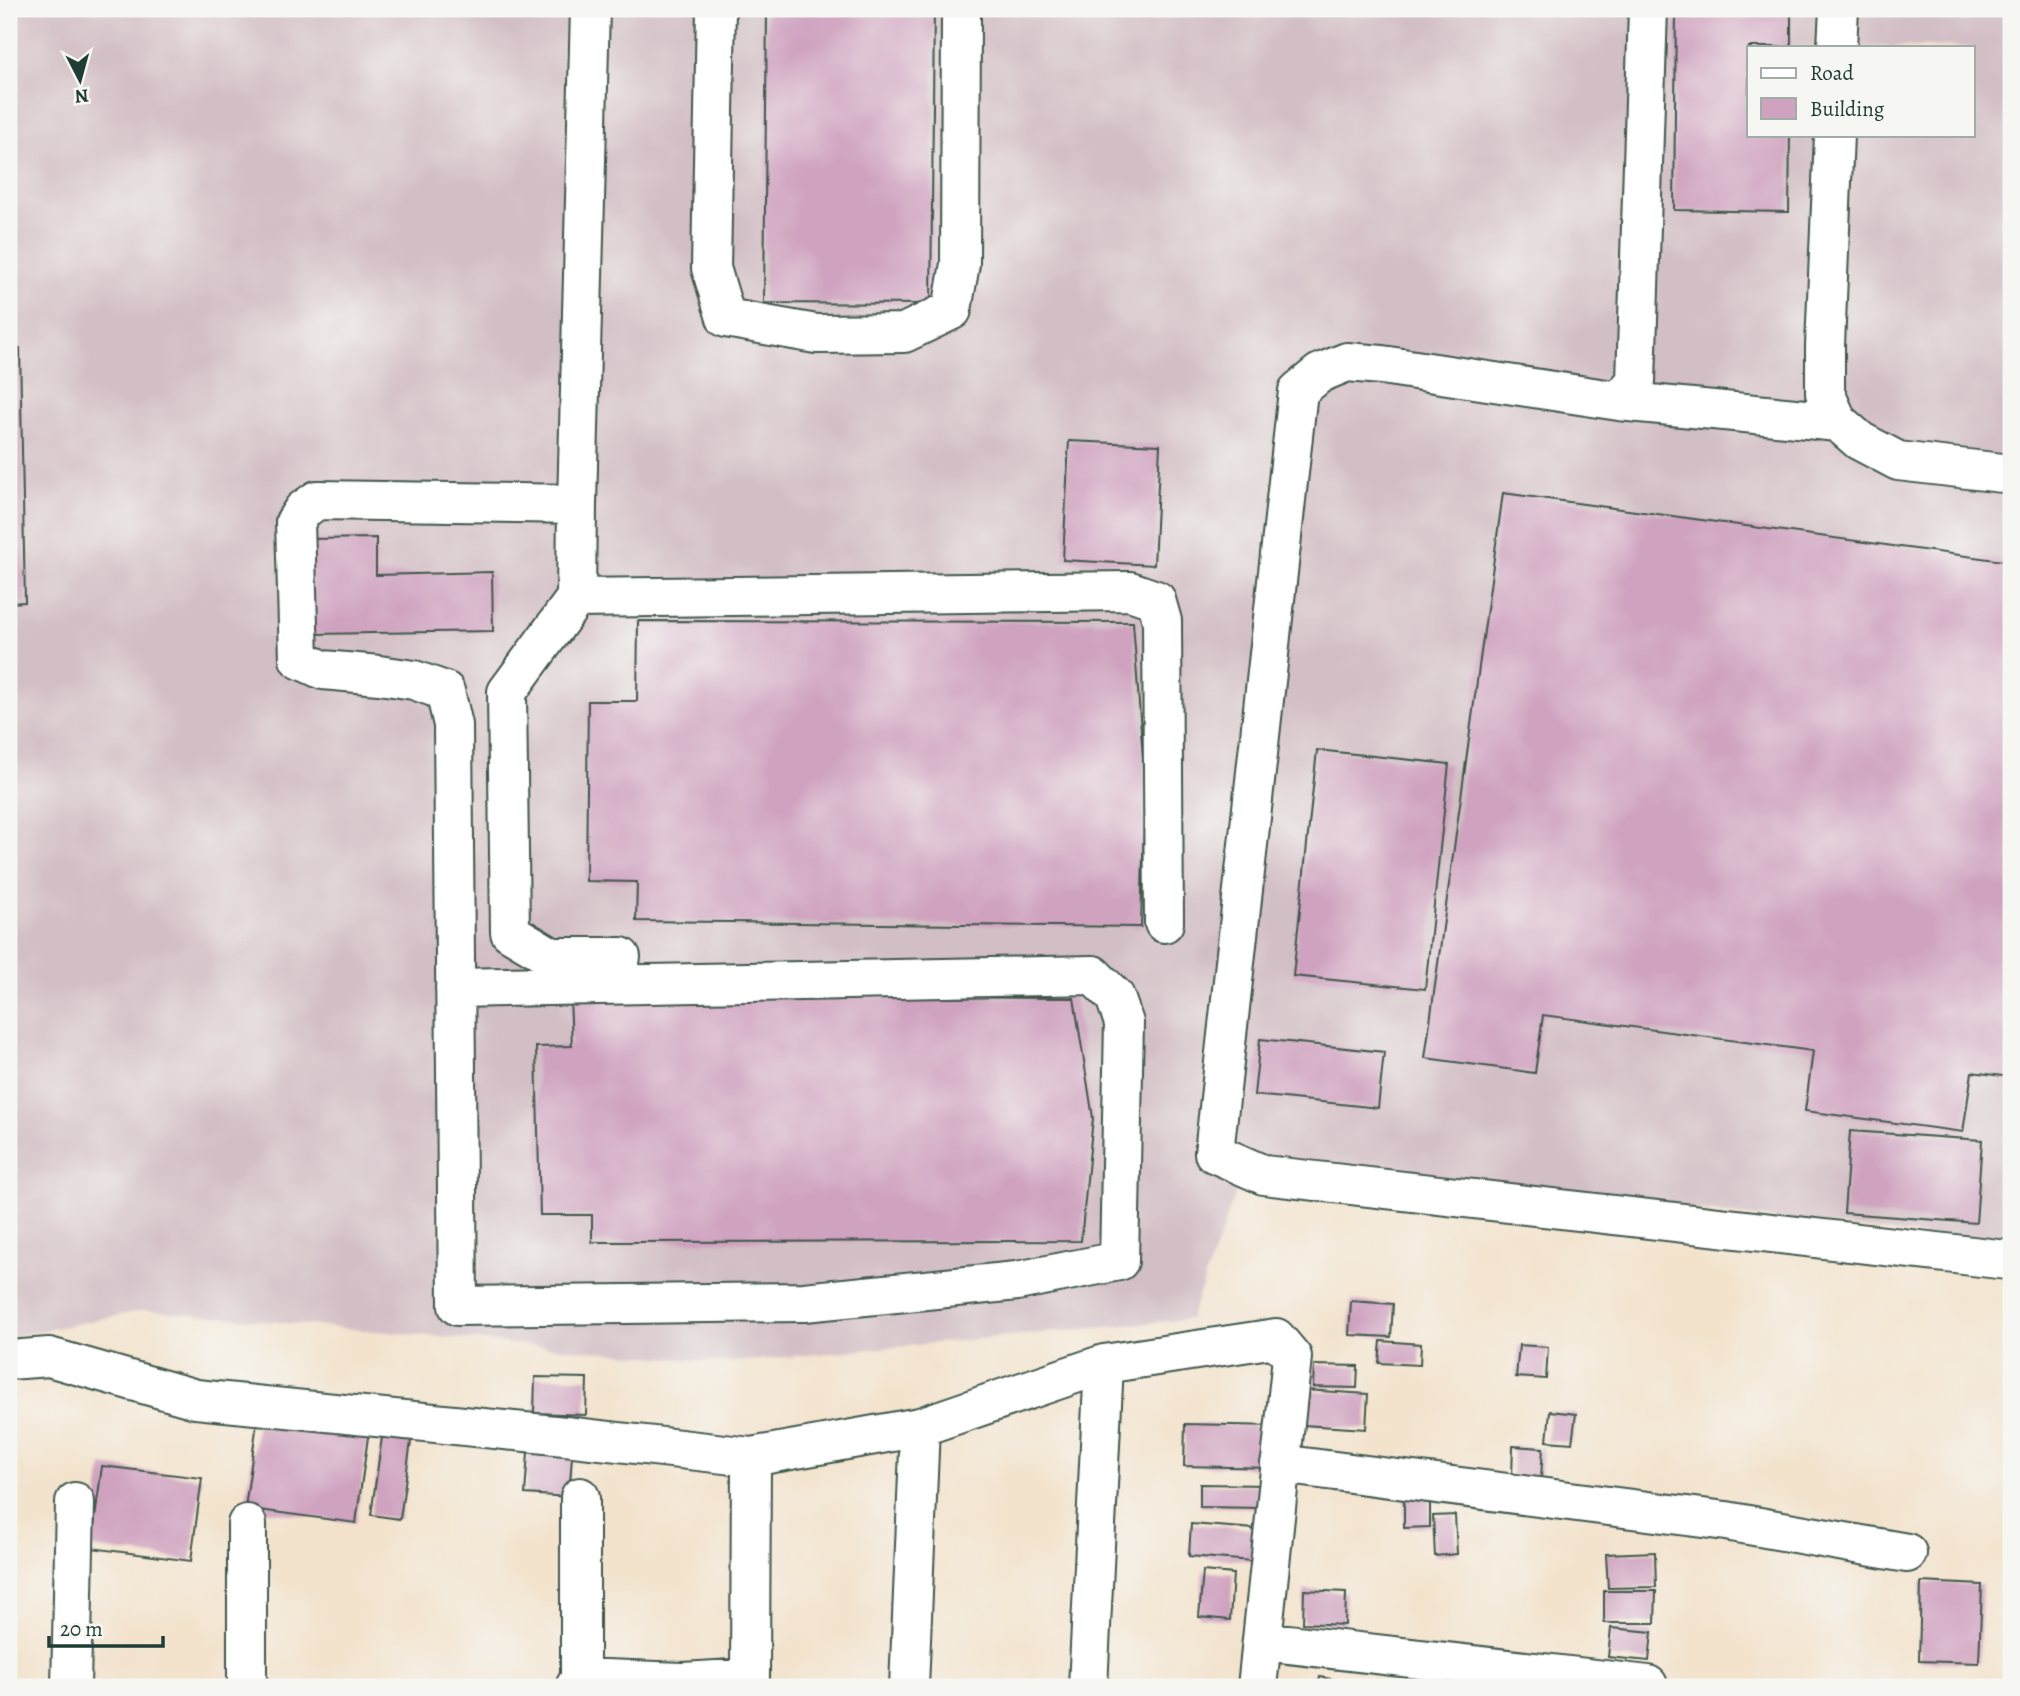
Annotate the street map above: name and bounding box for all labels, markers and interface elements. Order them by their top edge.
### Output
north arrow [46,46,116,116]
legend [1747,46,1974,136]
text: Road [1810,59,1854,87]
text: N [73,82,90,110]
text: Building [1810,95,1885,123]
scale bar [49,1605,163,1649]
text: 20 m [60,1615,103,1643]

